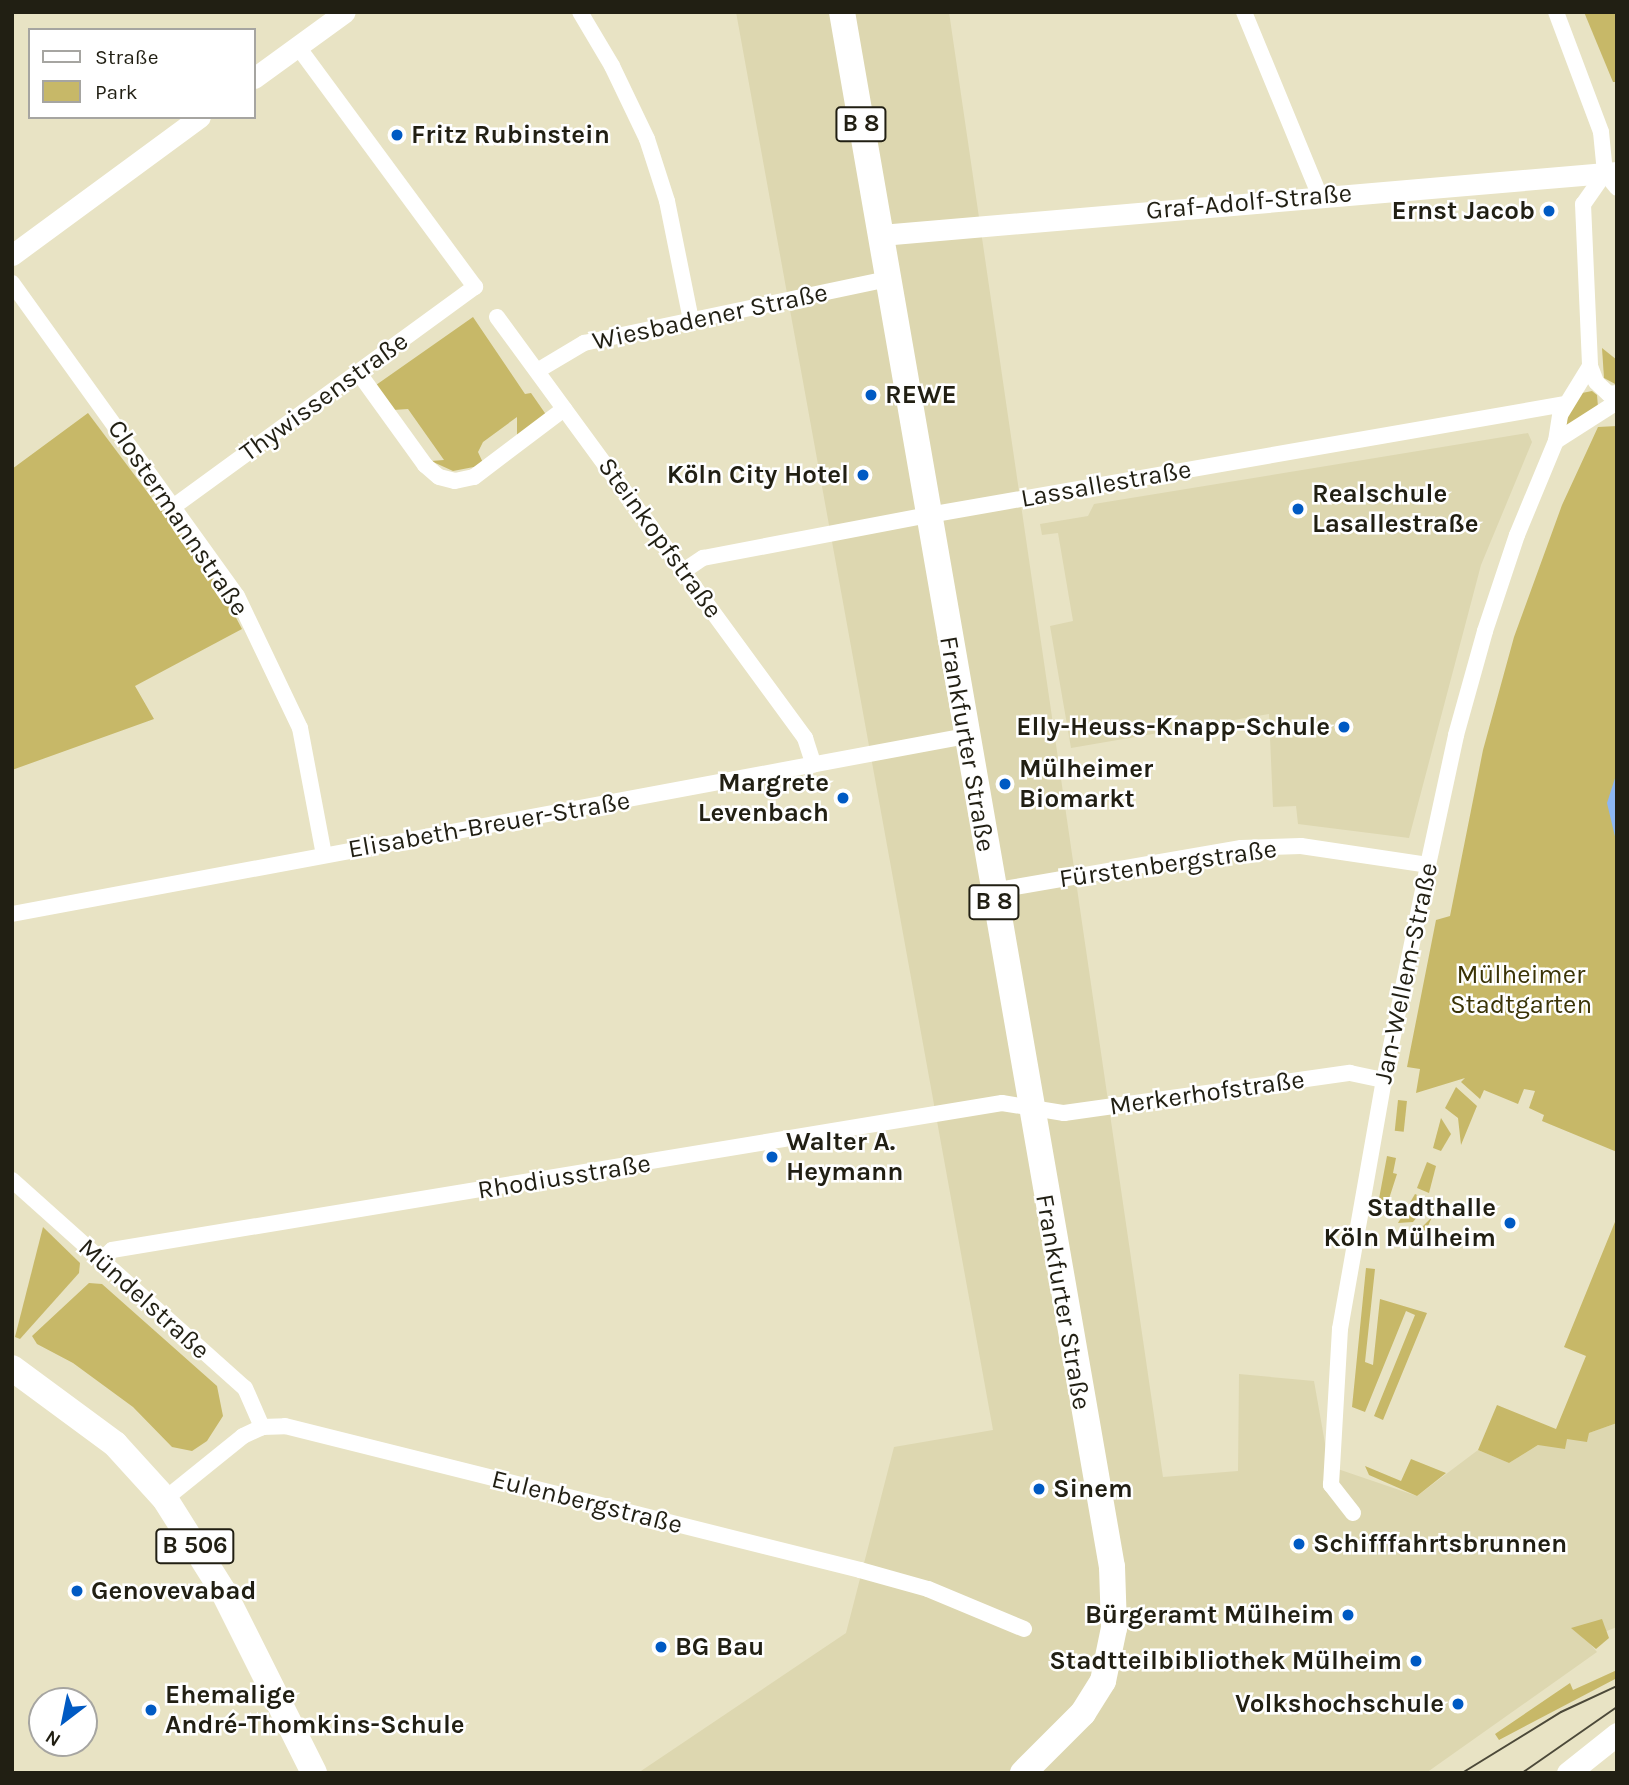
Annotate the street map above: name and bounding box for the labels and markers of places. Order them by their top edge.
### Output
place label: Fritz Rubinstein [411,119,610,151]
marker: Fritz Rubinstein [389,127,405,143]
place label: Ernst Jacob [1392,195,1535,227]
marker: Ernst Jacob [1541,203,1557,219]
place label: REWE [885,379,957,411]
marker: REWE [863,387,879,403]
place label: Köln City Hotel [667,459,849,491]
marker: Köln City Hotel [855,467,871,483]
place label: Realschule Lasallestraße [1312,478,1479,540]
marker: Realschule Lasallestraße [1290,501,1306,517]
place label: Elly-Heuss-Knapp-Schule [1016,711,1330,743]
marker: Elly-Heuss-Knapp-Schule [1336,719,1352,735]
place label: Mülheimer Biomarkt [1019,753,1153,814]
place label: Margrete Levenbach [698,767,829,828]
marker: Mülheimer Biomarkt [997,776,1013,792]
marker: Margrete Levenbach [835,790,851,806]
place label: Walter A. Heymann [786,1126,903,1188]
marker: Walter A. Heymann [764,1149,780,1165]
place label: Stadthalle Köln Mülheim [1323,1192,1496,1254]
marker: Stadthalle Köln Mülheim [1502,1215,1518,1231]
place label: Sinem [1053,1473,1133,1505]
marker: Sinem [1031,1481,1047,1497]
place label: Schifffahrtsbrunnen [1313,1528,1567,1560]
marker: Schifffahrtsbrunnen [1291,1536,1307,1552]
place label: Genovevabad [91,1575,256,1607]
marker: Genovevabad [69,1583,85,1599]
place label: Bürgeramt Mülheim [1085,1599,1334,1631]
marker: Bürgeramt Mülheim [1340,1607,1356,1623]
place label: BG Bau [675,1631,764,1663]
marker: BG Bau [653,1639,669,1655]
place label: Stadtteilbibliothek Mülheim [1049,1645,1402,1677]
marker: Stadtteilbibliothek Mülheim [1408,1653,1424,1669]
place label: Ehemalige André-Thomkins-Schule [165,1679,465,1740]
place label: Volkshochschule [1235,1688,1444,1720]
marker: Volkshochschule [1450,1696,1466,1712]
marker: Ehemalige André-Thomkins-Schule [143,1702,159,1718]

